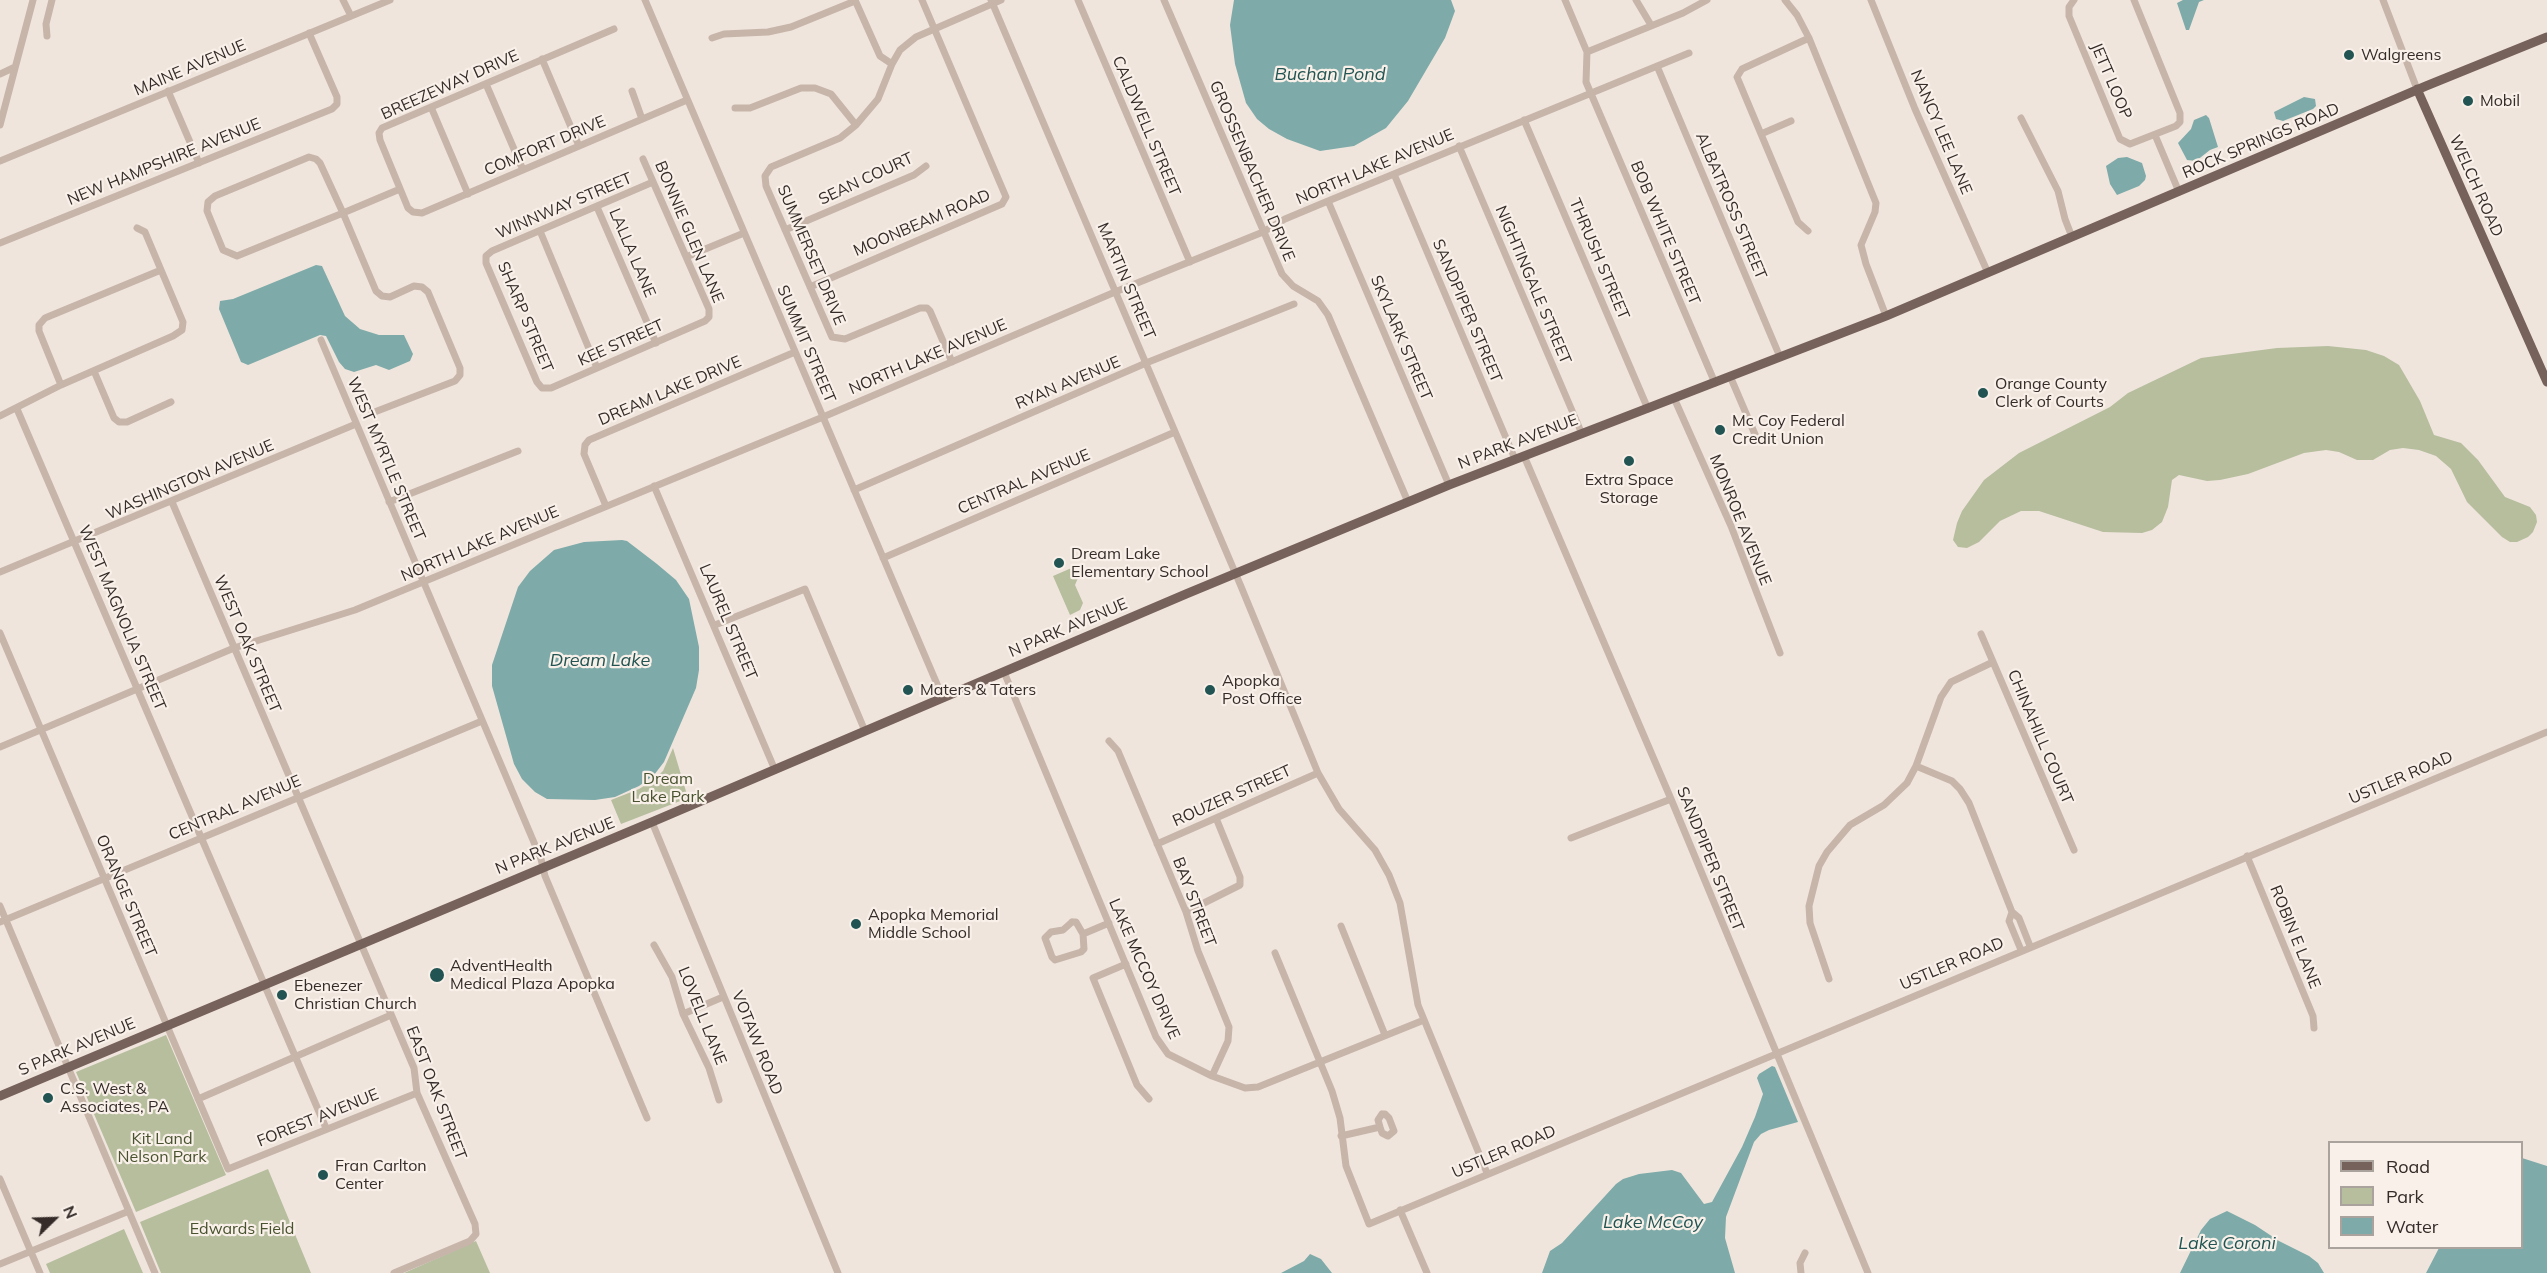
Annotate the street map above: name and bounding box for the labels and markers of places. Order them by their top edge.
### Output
place label: Walgreens [2361,45,2441,65]
marker: Walgreens [2342,48,2356,62]
place label: Mobil [2480,91,2520,111]
marker: Mobil [2461,94,2475,108]
place label: Orange County Clerk of Courts [1995,374,2107,412]
marker: Orange County Clerk of Courts [1976,386,1990,400]
place label: Mc Coy Federal Credit Union [1732,411,1845,449]
marker: Mc Coy Federal Credit Union [1713,423,1727,437]
marker: Extra Space Storage [1622,454,1636,468]
place label: Extra Space Storage [1585,470,1673,508]
place label: Dream Lake Elementary School [1071,544,1209,582]
marker: Dream Lake Elementary School [1052,556,1066,570]
place label: Apopka Post Office [1222,671,1302,709]
place label: Maters & Taters [920,680,1036,700]
marker: Maters & Taters [901,683,915,697]
marker: Apopka Post Office [1203,683,1217,697]
place label: Apopka Memorial Middle School [868,905,999,943]
marker: Apopka Memorial Middle School [849,917,863,931]
place label: AdventHealth Medical Plaza Apopka [450,956,615,994]
marker: AdventHealth Medical Plaza Apopka [428,966,446,984]
place label: Ebenezer Christian Church [294,976,417,1014]
marker: Ebenezer Christian Church [275,988,289,1002]
place label: C.S. West & Associates, PA [60,1079,169,1117]
marker: C.S. West & Associates, PA [41,1091,55,1105]
place label: Fran Carlton Center [335,1156,427,1194]
marker: Fran Carlton Center [316,1168,330,1182]

